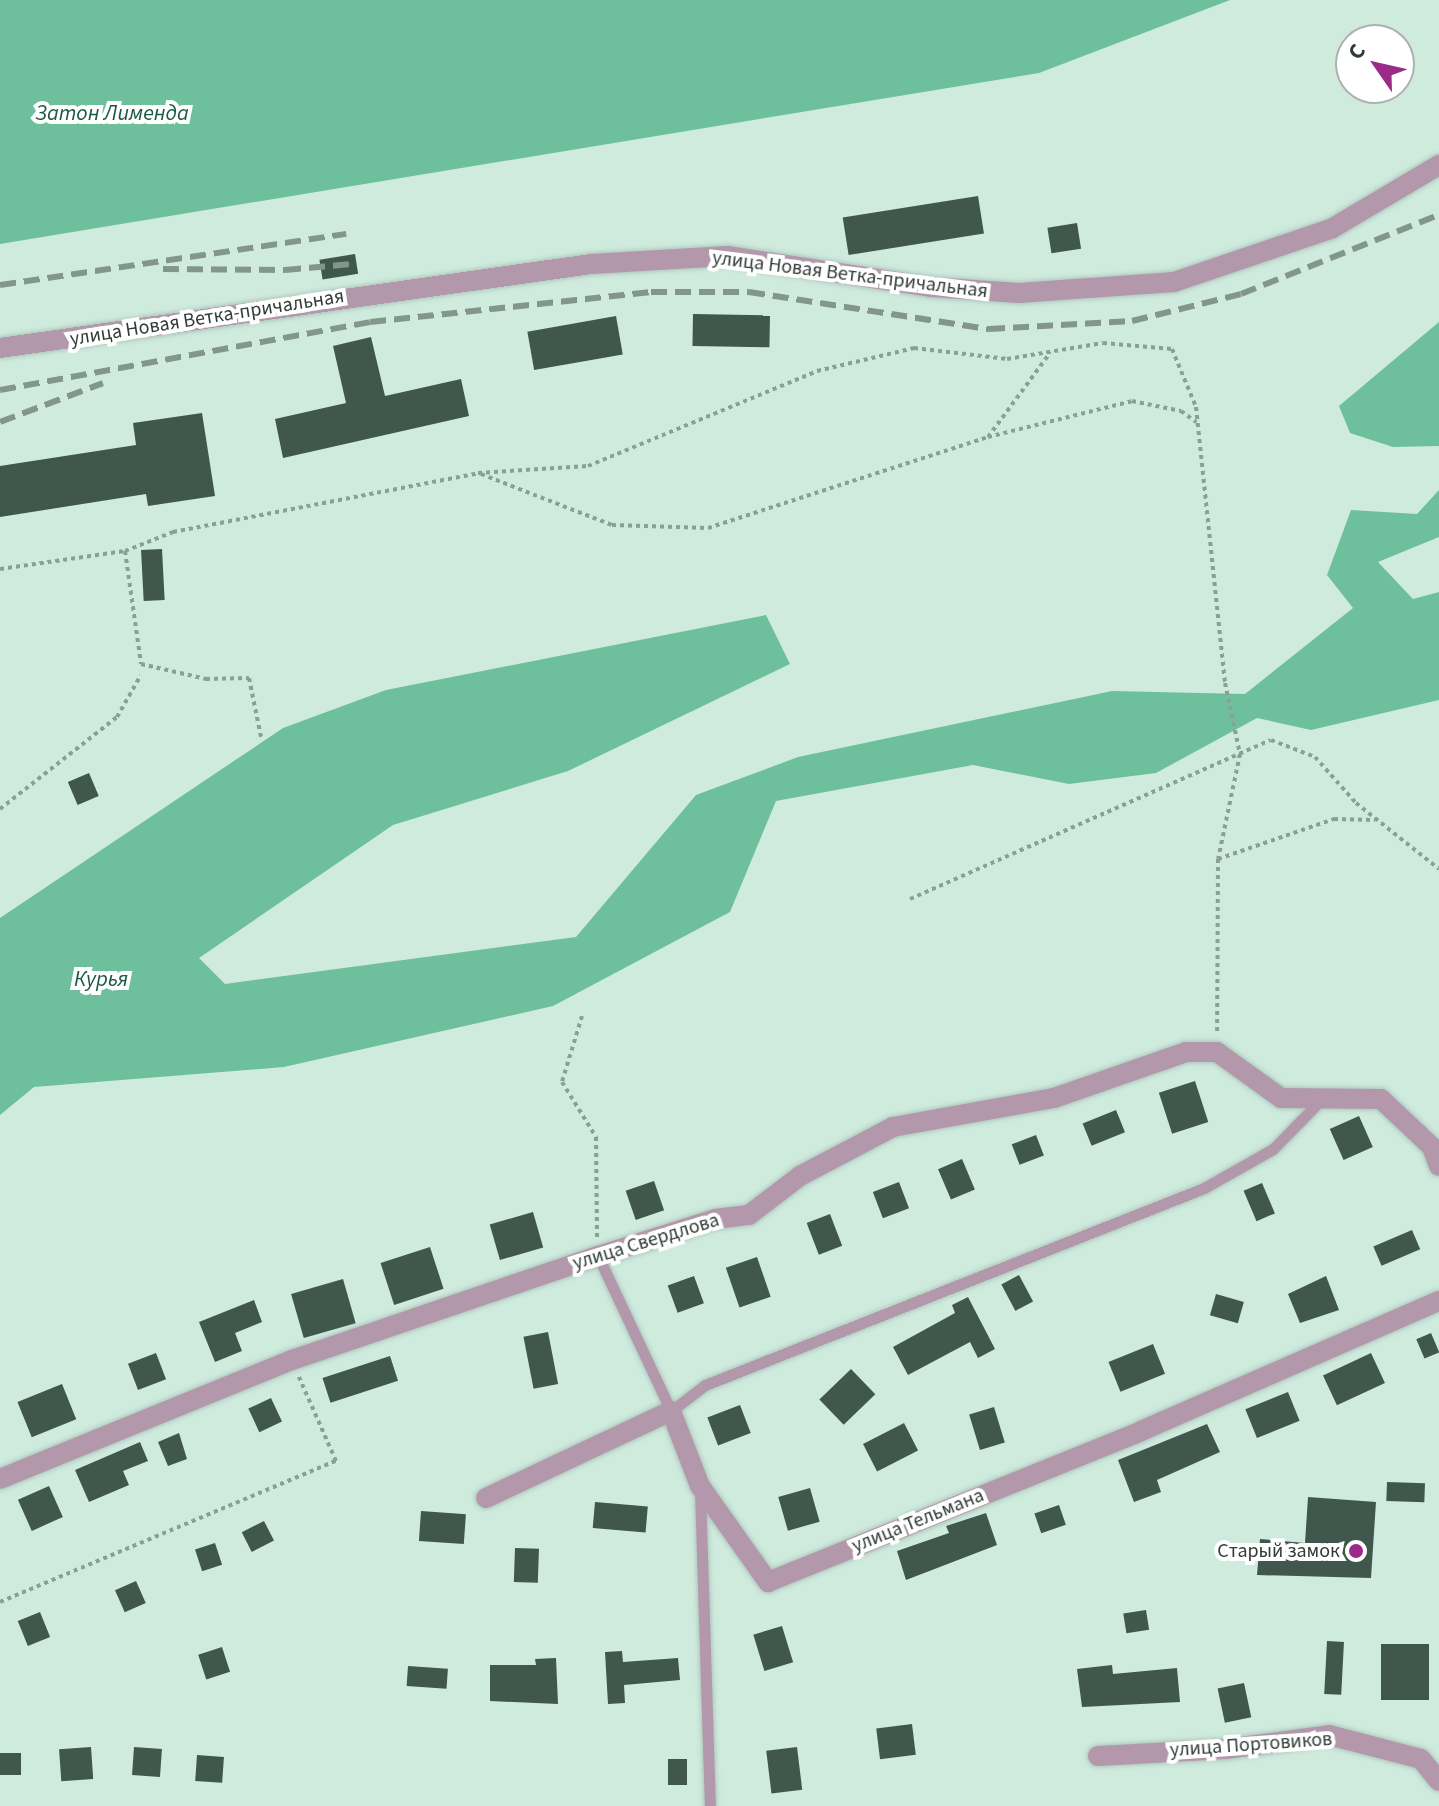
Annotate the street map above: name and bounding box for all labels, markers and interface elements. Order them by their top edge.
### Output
north arrow [1335,24,1415,104]
text: С [1340,37,1374,66]
water label: Затон Лименда [35,101,189,127]
street label: улица Новая Ветка-причальная [711,246,989,304]
street label: улица Новая Ветка-причальная [68,284,346,352]
water label: Курья [74,967,128,993]
street label: улица Свердлова [570,1208,722,1276]
street label: улица Тельмана [848,1484,988,1558]
place label: Cтарый замок [1217,1539,1340,1563]
marker: Cтарый замок [1347,1542,1365,1560]
street label: улица Портовиков [1169,1727,1333,1763]

